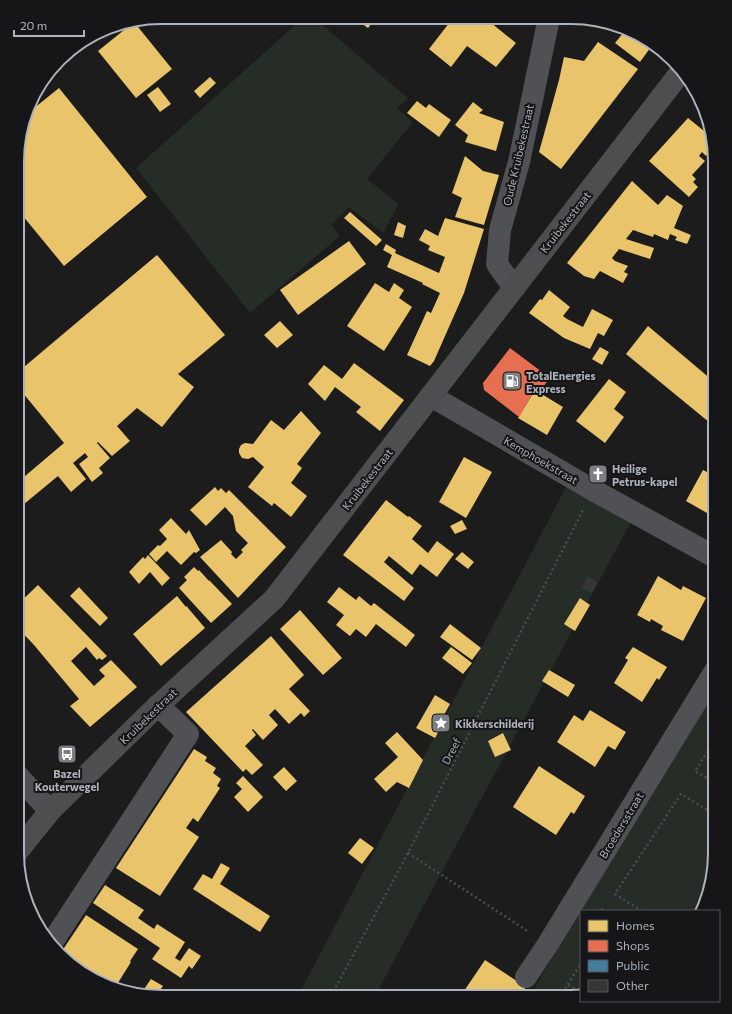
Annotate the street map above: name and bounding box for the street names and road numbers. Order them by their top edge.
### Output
street label: Oude Kruibekestraat [500,103,536,207]
street label: Kruibekestraat [537,188,593,255]
street label: Kemphoekstraat [502,434,581,487]
street label: Kruibekestraat [339,445,395,512]
street label: Kruibekestraat [117,685,180,747]
street label: Dreef [439,735,463,767]
street label: Broedersstraat [596,789,646,860]

